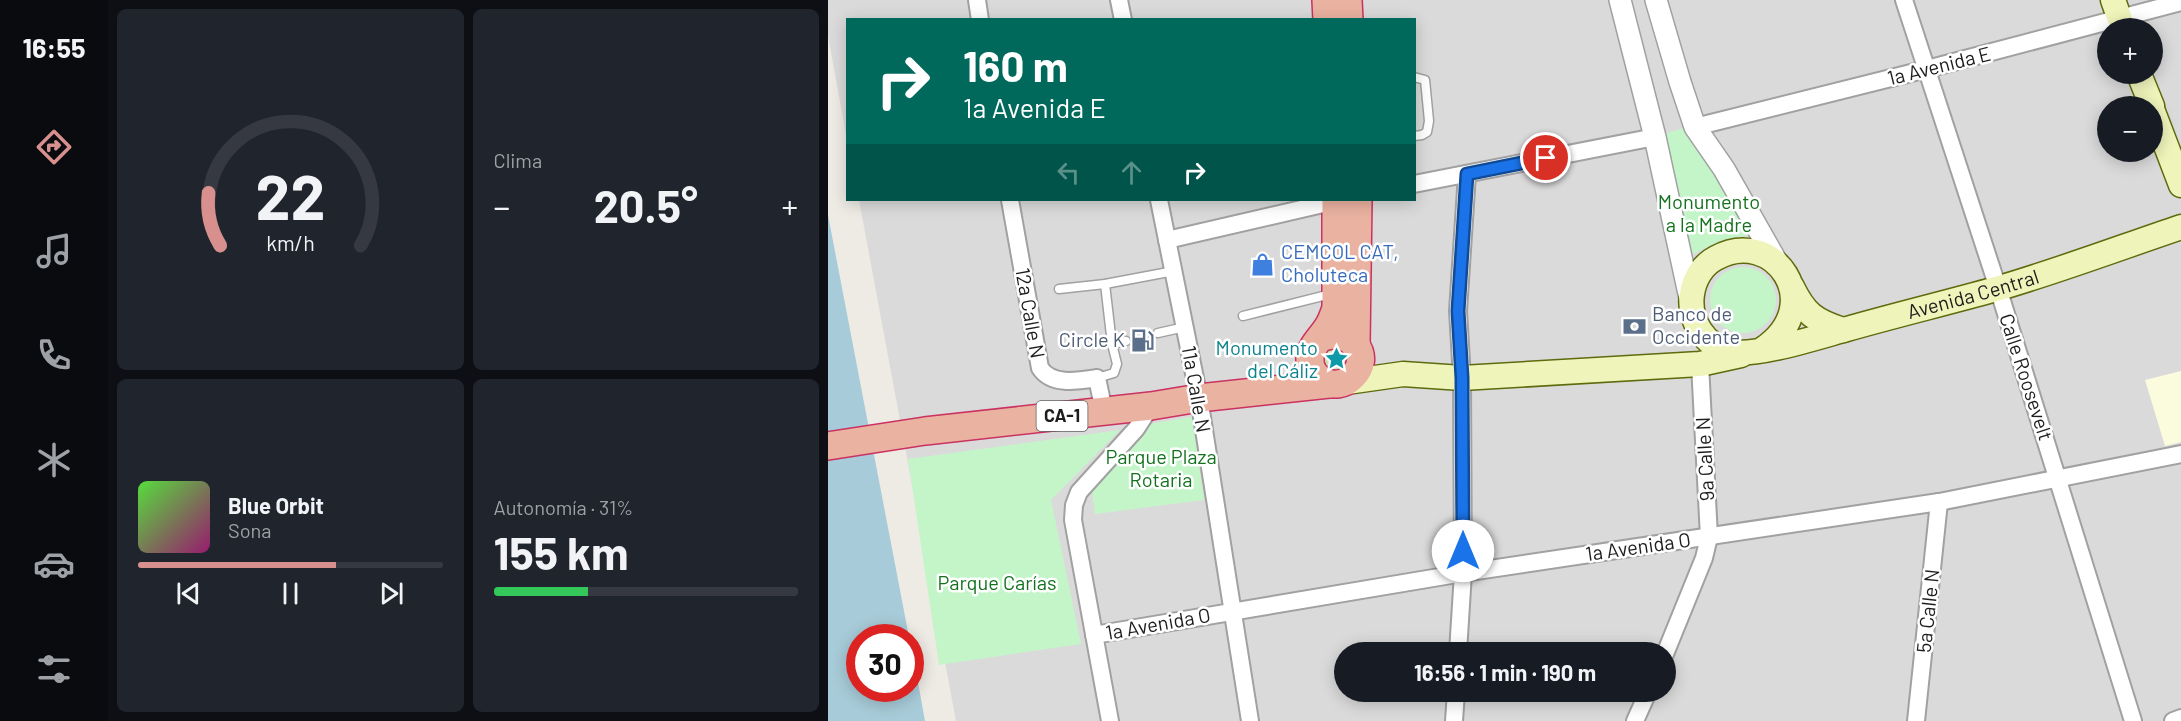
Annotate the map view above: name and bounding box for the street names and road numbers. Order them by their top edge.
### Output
street label: 1a Avenida E [1885,41,1993,89]
street label: Avenida Central [1904,264,2041,323]
street label: 12a Calle N [1011,266,1051,360]
street label: Calle Roosevelt [1995,310,2059,443]
street label: 11a Calle N [1178,343,1216,434]
road number: CA-1 [1036,401,1088,431]
street label: 9a Calle N [1690,416,1718,502]
street label: 1a Avenida O [1584,527,1692,565]
street label: 5a Calle N [1911,568,1943,654]
street label: 1a Avenida O [1104,602,1212,644]

